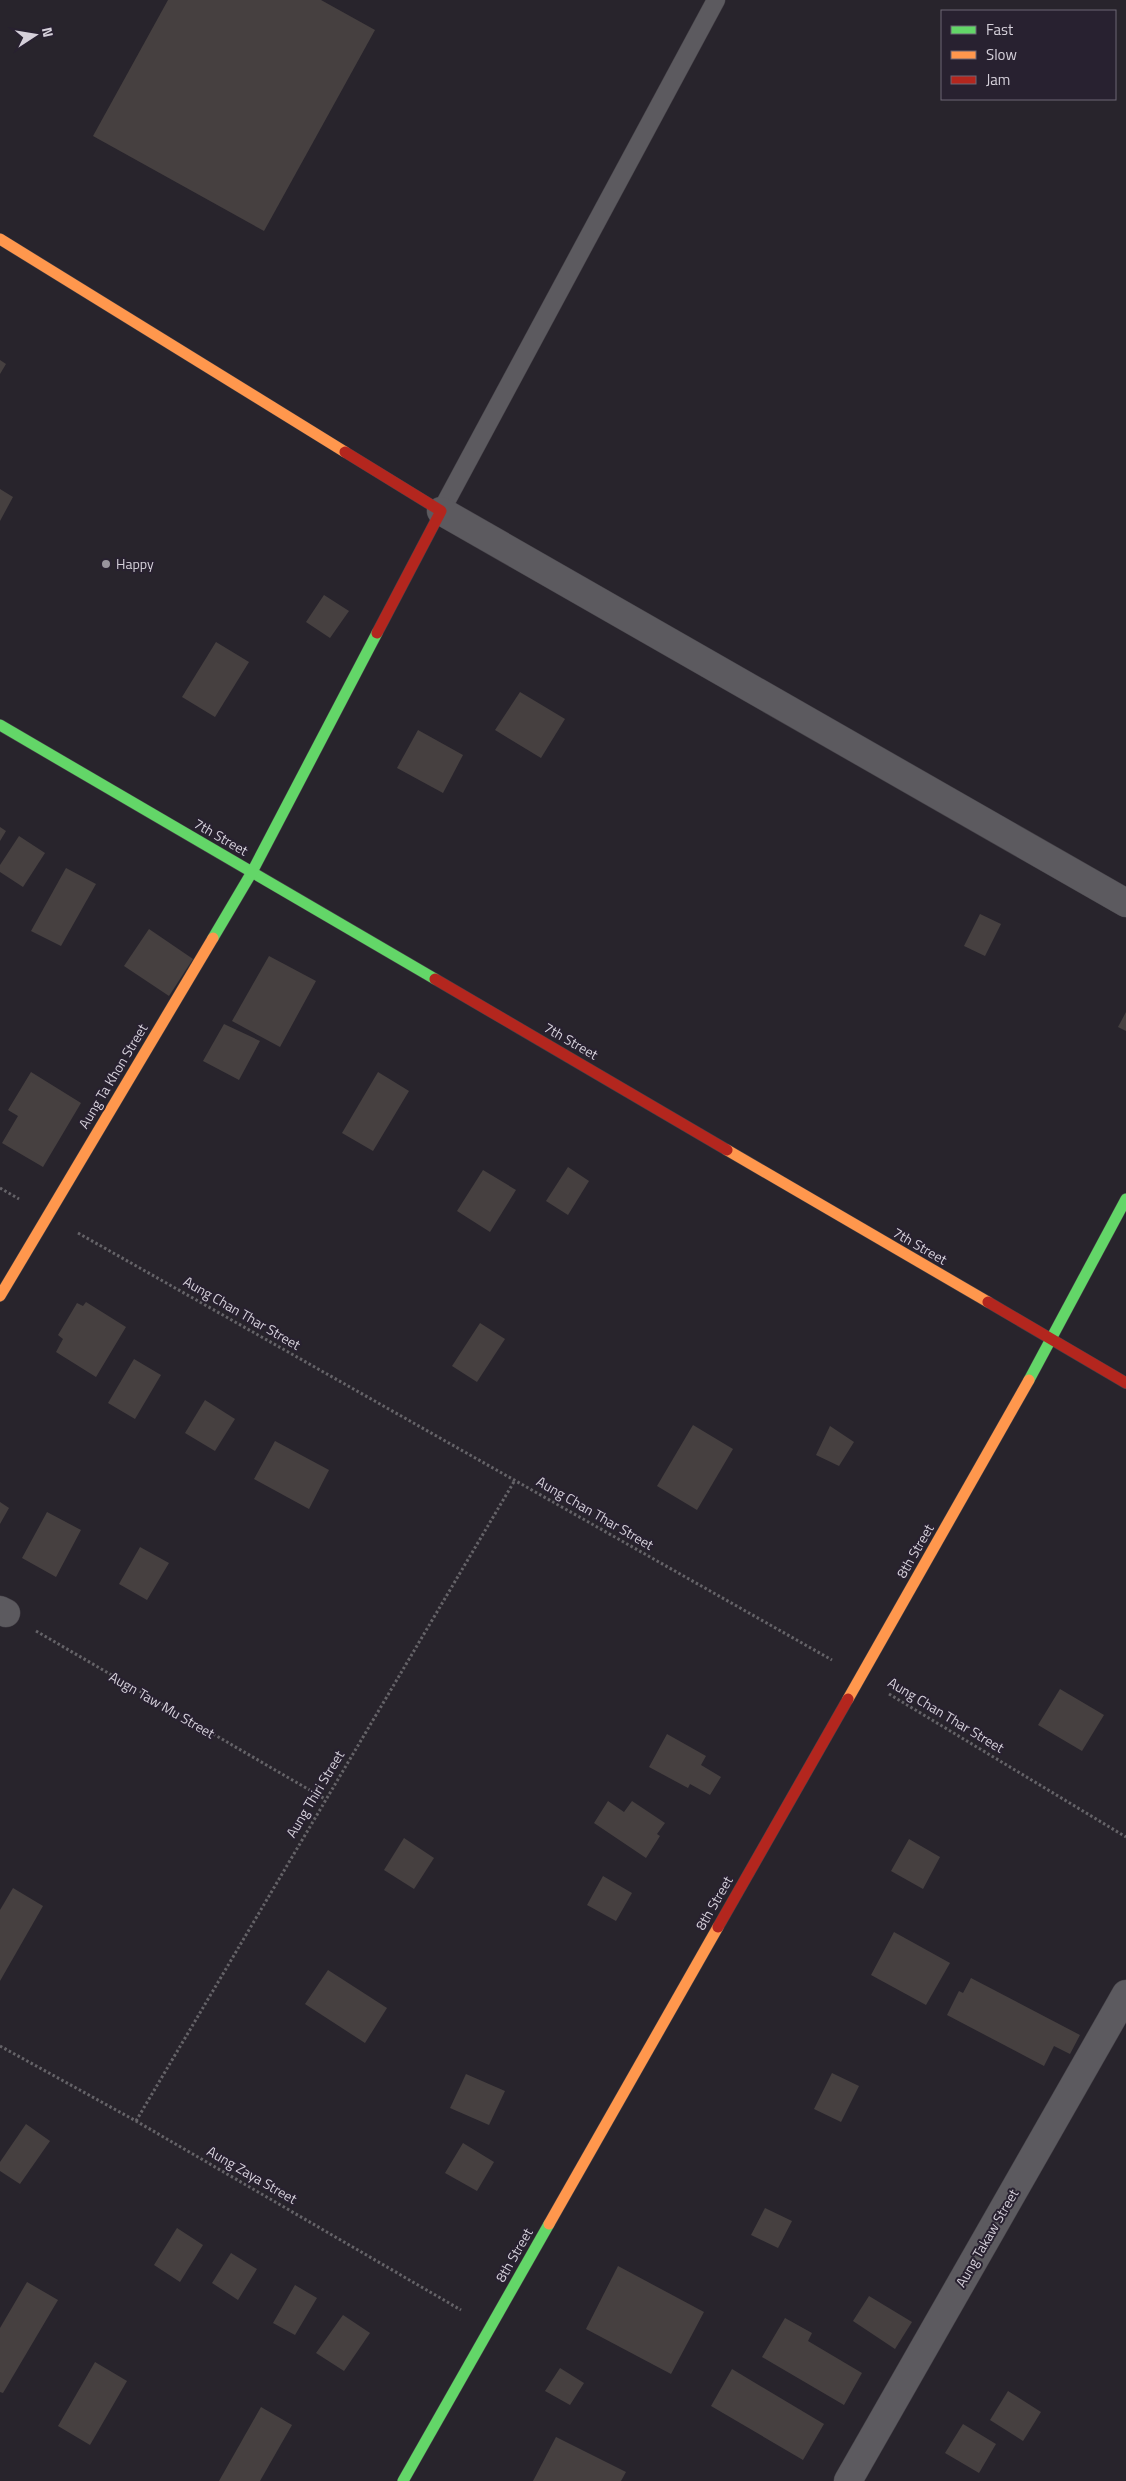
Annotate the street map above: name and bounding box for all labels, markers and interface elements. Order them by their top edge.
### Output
north arrow [10,10,60,60]
legend [941,10,1116,100]
text: Fast [986,18,1014,41]
text: N [37,25,59,39]
text: Slow [986,43,1017,66]
text: Jam [986,68,1010,91]
place label: Happy [116,553,154,574]
marker: Happy [100,558,112,570]
street label: 7th Street [190,813,252,861]
street label: 7th Street [540,1017,602,1065]
street label: Aung Ta Khon Street [73,1019,152,1132]
street label: 7th Street [889,1222,951,1270]
street label: Aung Chan Thar Street [180,1270,305,1355]
street label: Aung Chan Thar Street [533,1470,658,1555]
street label: 8th Street [891,1520,939,1582]
street label: Augn Taw Mu Street [106,1666,219,1743]
street label: Aung Chan Thar Street [884,1672,1008,1758]
street label: Aung Thiri Street [280,1746,349,1841]
street label: 8th Street [690,1872,738,1934]
street label: Aung Zaya Street [203,2140,301,2209]
street label: Aung Takaw Street [950,2185,1023,2291]
street label: 8th Street [490,2224,538,2286]

